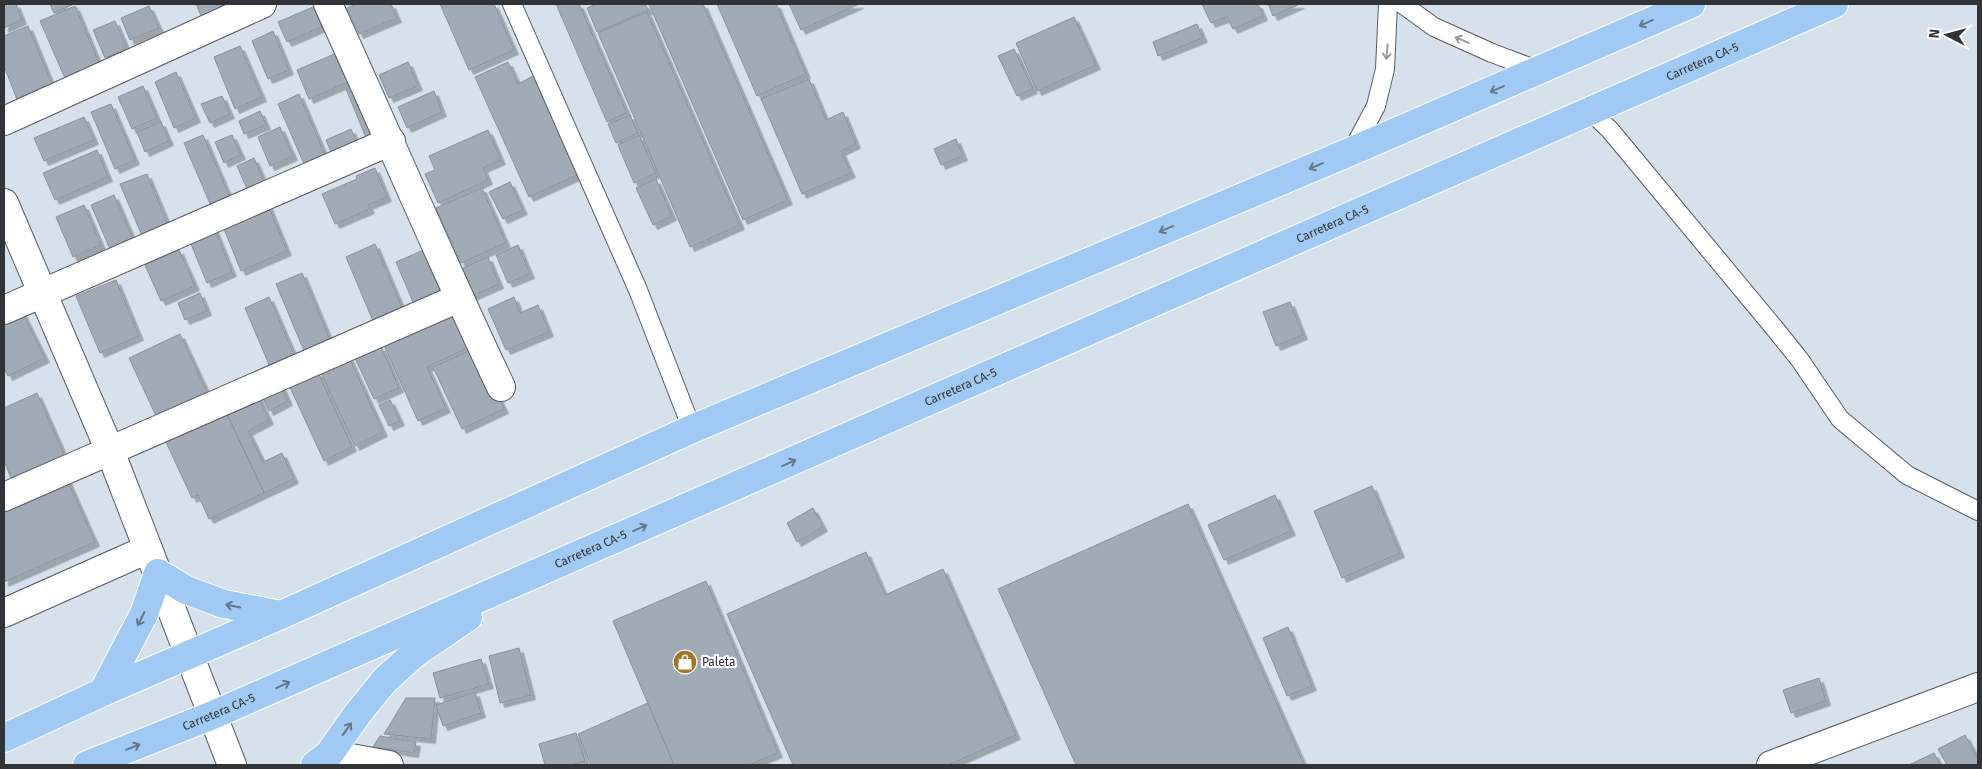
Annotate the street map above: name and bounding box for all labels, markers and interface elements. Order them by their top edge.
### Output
north arrow [1922,10,1972,60]
one-way arrow [1639,19,1654,29]
text: N [1926,28,1944,39]
one-way arrow [1455,34,1470,44]
street label: Carretera CA-5 [1664,40,1741,84]
one-way arrow [1382,44,1391,60]
one-way arrow [1490,84,1505,94]
one-way arrow [1309,162,1324,172]
street label: Carretera CA-5 [1294,202,1371,246]
one-way arrow [1159,225,1174,235]
street label: Carretera CA-5 [922,365,999,409]
one-way arrow [781,457,796,467]
one-way arrow [632,523,647,533]
street label: Carretera CA-5 [552,527,629,571]
one-way arrow [225,601,241,610]
one-way arrow [136,611,145,626]
shop icon: Paleta [672,649,698,675]
place label: Paleta [702,655,736,669]
one-way arrow [275,679,290,689]
street label: Carretera CA-5 [180,690,257,733]
one-way arrow [342,722,352,736]
one-way arrow [124,742,140,751]

